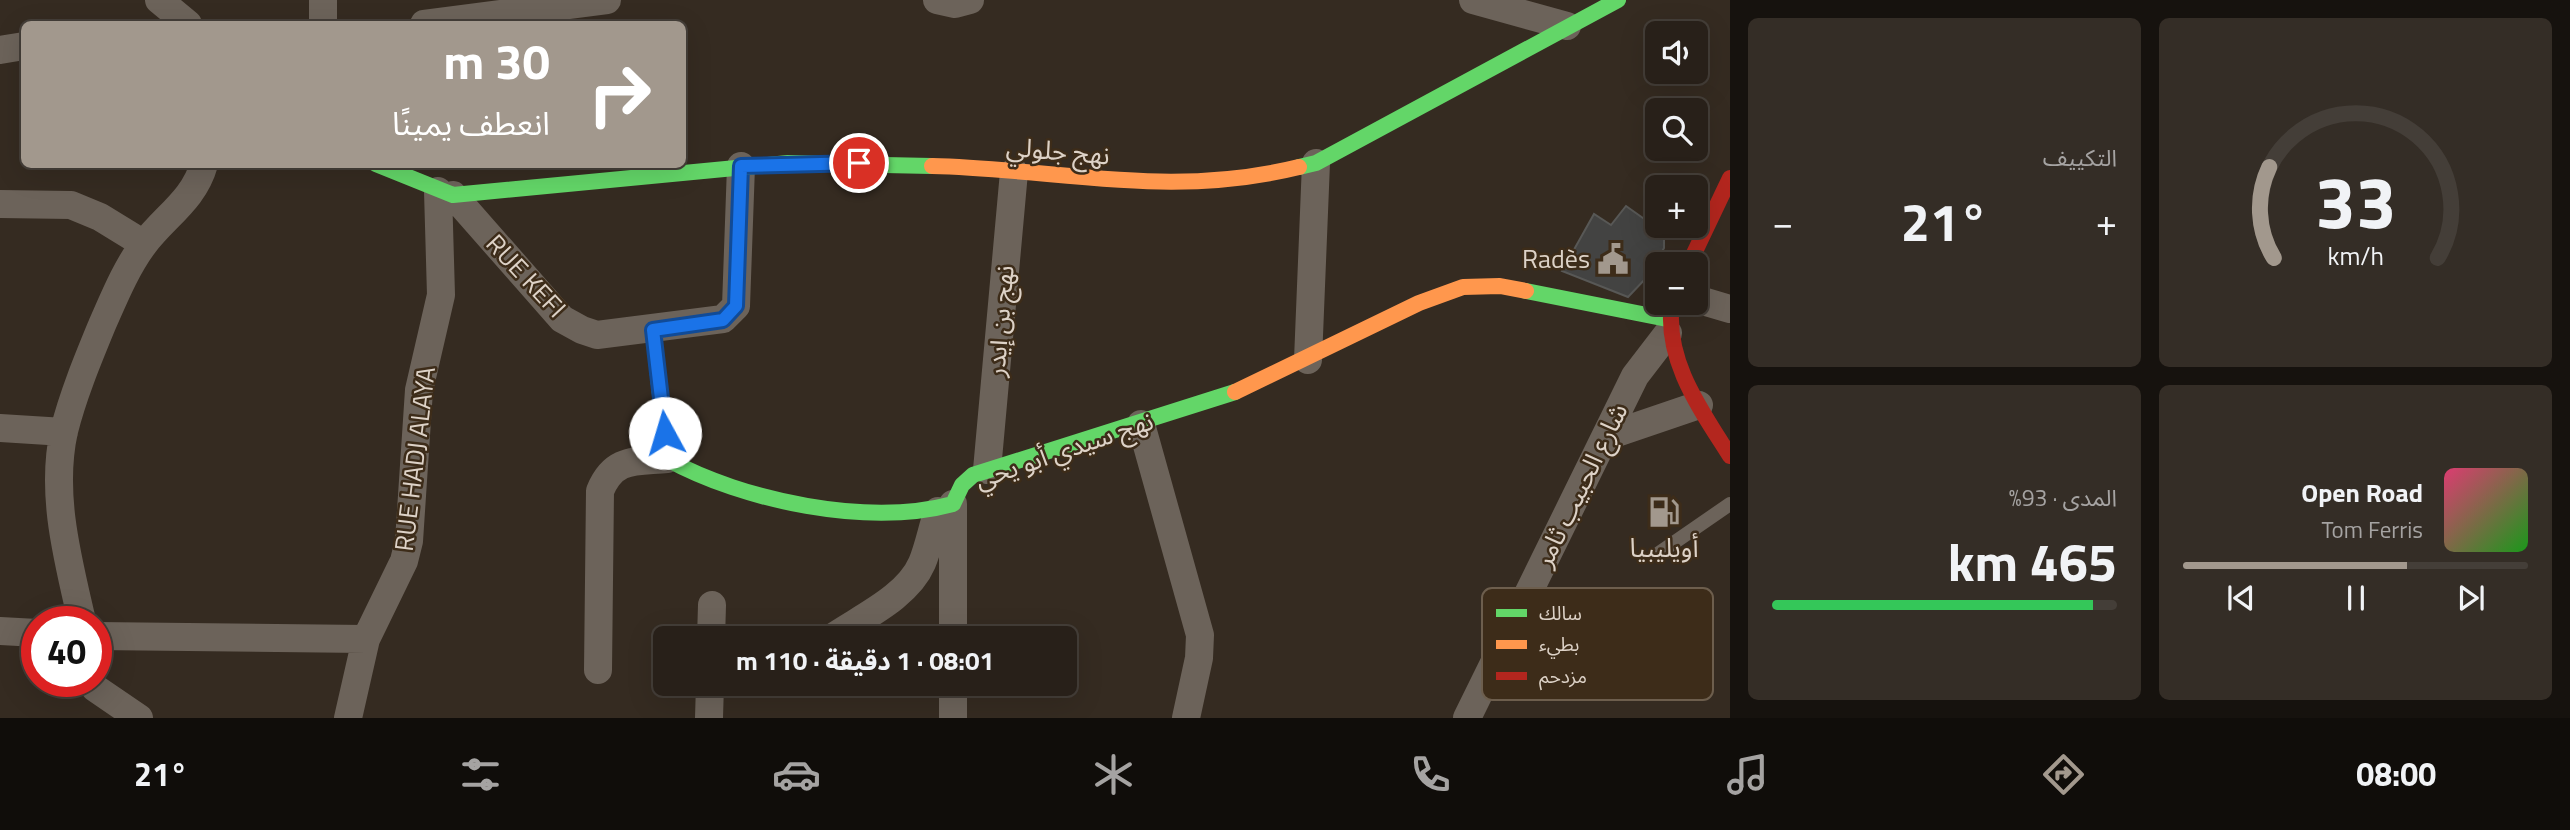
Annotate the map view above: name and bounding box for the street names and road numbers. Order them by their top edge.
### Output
street label: نهج جلولي [1004,127,1112,175]
street label: RUE KEFI [477,225,575,326]
street label: نهج بن إيدر [975,264,1025,379]
street label: RUE HADJ ALAYA [384,364,445,554]
street label: شارع الحبيب ثامر [1524,396,1637,574]
street label: نهج سيدي أبو يحي [969,401,1159,499]

